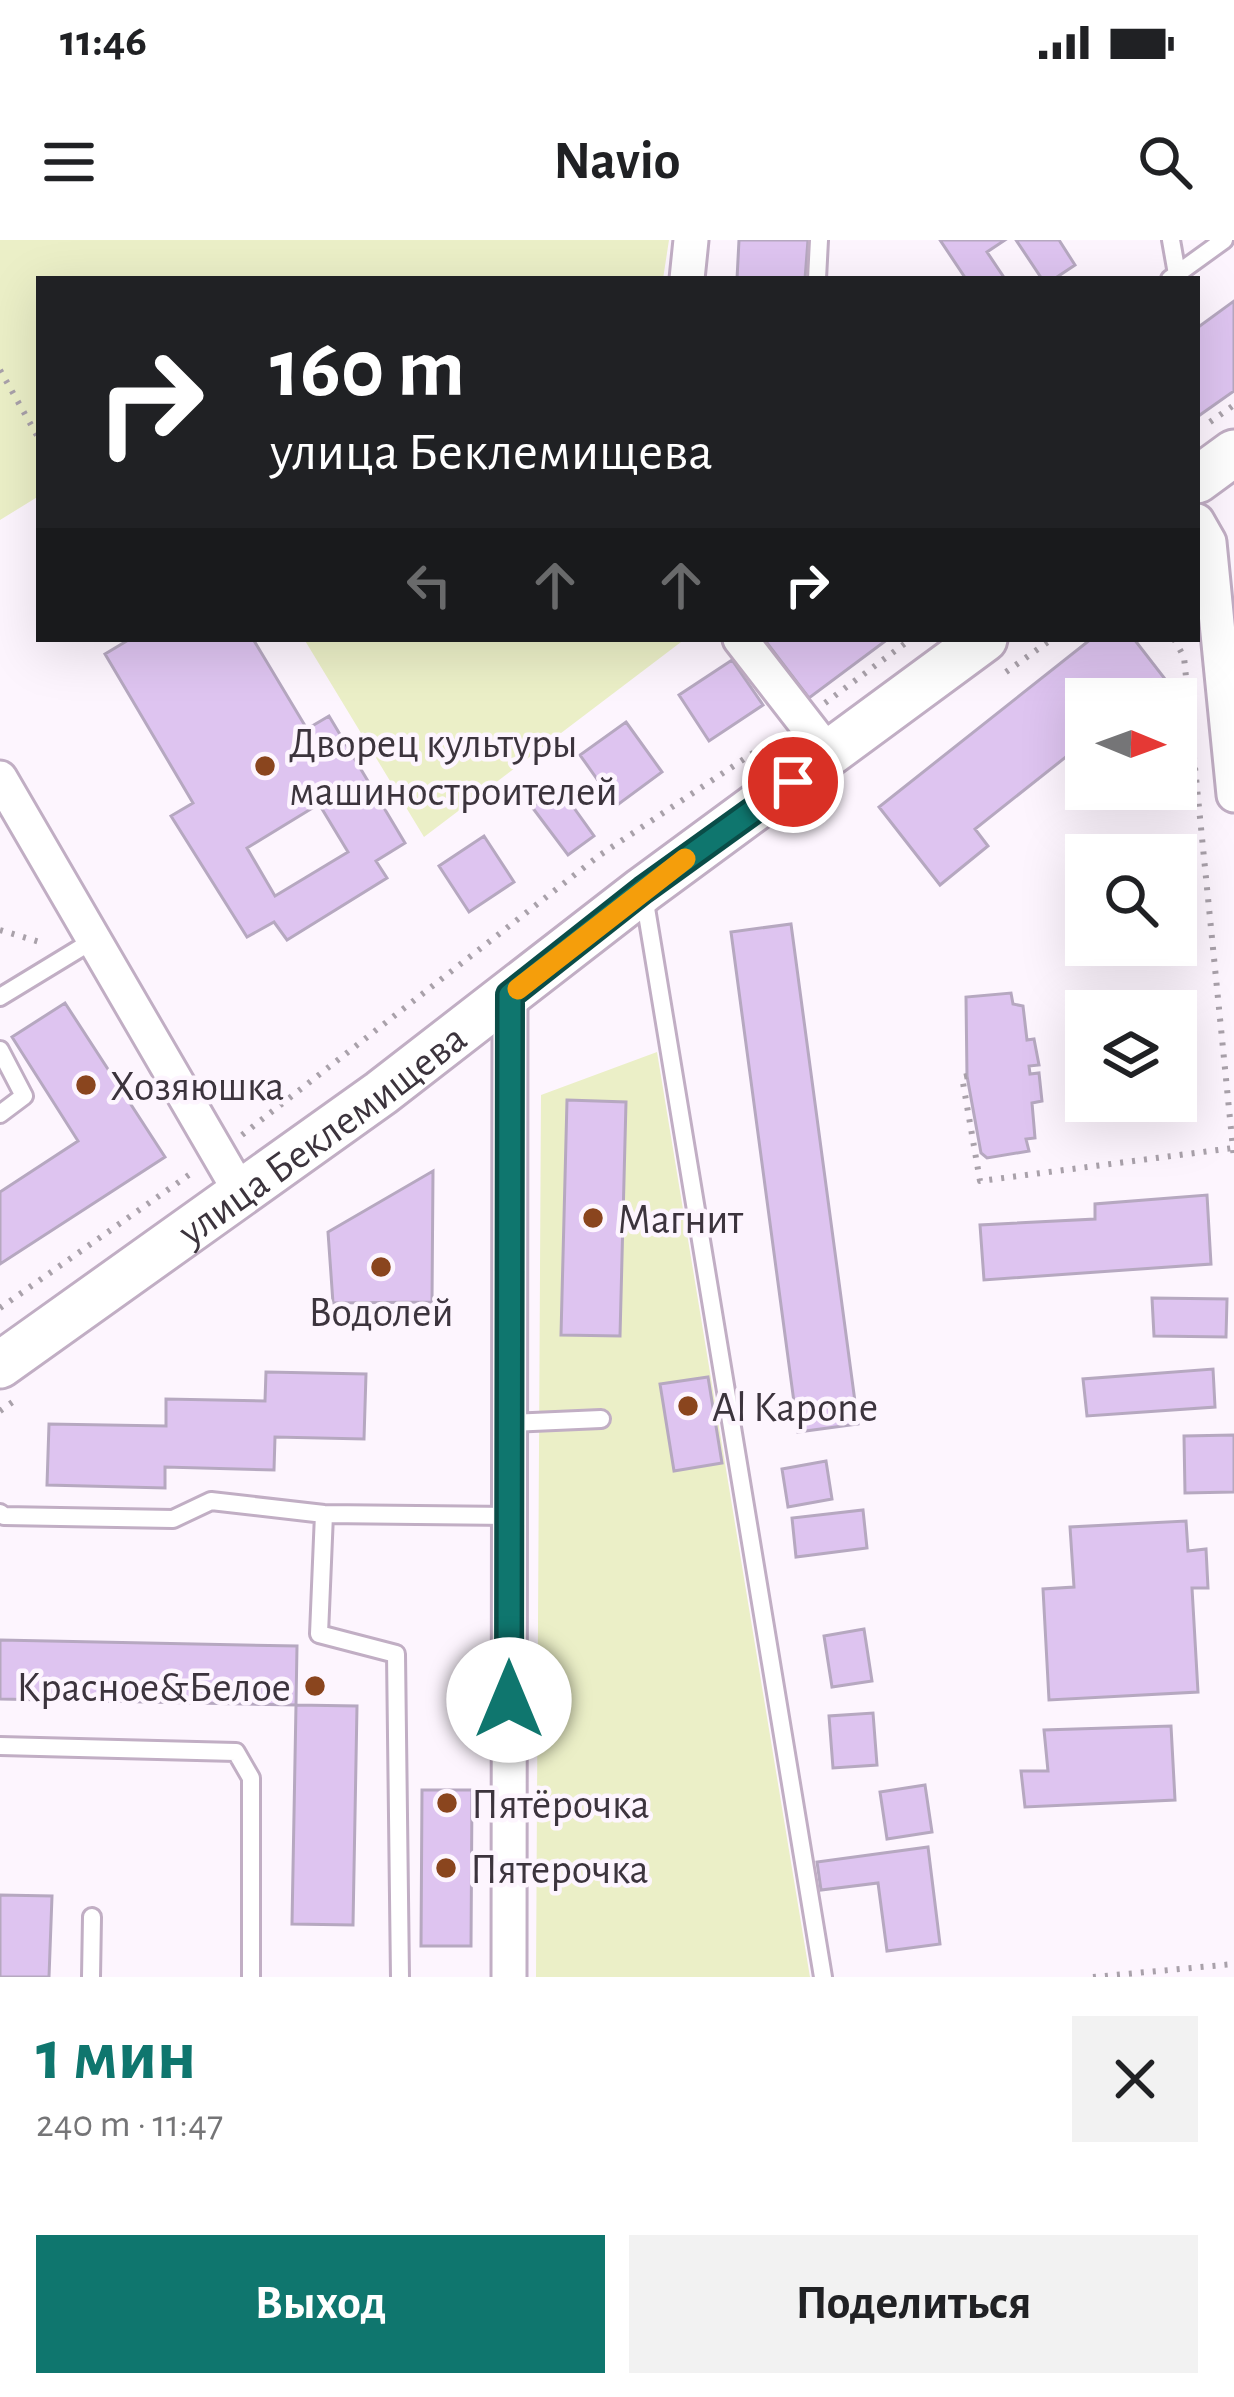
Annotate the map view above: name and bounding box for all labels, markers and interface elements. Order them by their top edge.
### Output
text: 11:46 [60,19,147,64]
icon: menu [36,129,102,195]
icon: search [1132,129,1198,195]
text: Navio [553,135,681,189]
icon: right [72,324,228,480]
text: 160 m [270,328,465,412]
text: улица Беклемищева [270,426,713,480]
icon: left [396,552,462,618]
icon: ahead [522,552,588,618]
icon: ahead [648,552,714,618]
icon: right [774,552,840,618]
north arrow [1065,678,1197,810]
map controls [1065,678,1197,1122]
place label: Дворец культуры машиностроителей [289,723,618,813]
pin [742,731,844,833]
icon: arrive [760,749,826,815]
marker: Дворец культуры машиностроителей [252,753,278,779]
button: search [1065,834,1197,966]
button: layers [1065,990,1197,1122]
street label: улица Беклемищева [170,1017,474,1254]
place label: Хозяюшка [110,1066,285,1108]
marker: Хозяюшка [73,1072,99,1098]
place label: Магнит [617,1199,744,1241]
marker: Магнит [580,1205,606,1231]
marker: Водолей [368,1254,394,1280]
place label: Водолей [308,1292,454,1334]
place label: Al Kapone [712,1387,878,1429]
marker: Al Kapone [675,1393,701,1419]
position arrow [446,1637,572,1763]
place label: Красное&Белое [16,1667,291,1709]
marker: Красное&Белое [302,1673,328,1699]
place label: Пятёрочка [471,1784,650,1826]
marker: Пятёрочка [434,1790,460,1816]
place label: Пятерочка [470,1849,649,1891]
marker: Пятерочка [433,1855,459,1881]
button: close [1072,2016,1198,2142]
text: 1 мин [36,2020,197,2092]
text: 240 m · 11:47 [36,2105,223,2144]
button: Выход [36,2235,605,2373]
button: Поделиться [629,2235,1198,2373]

